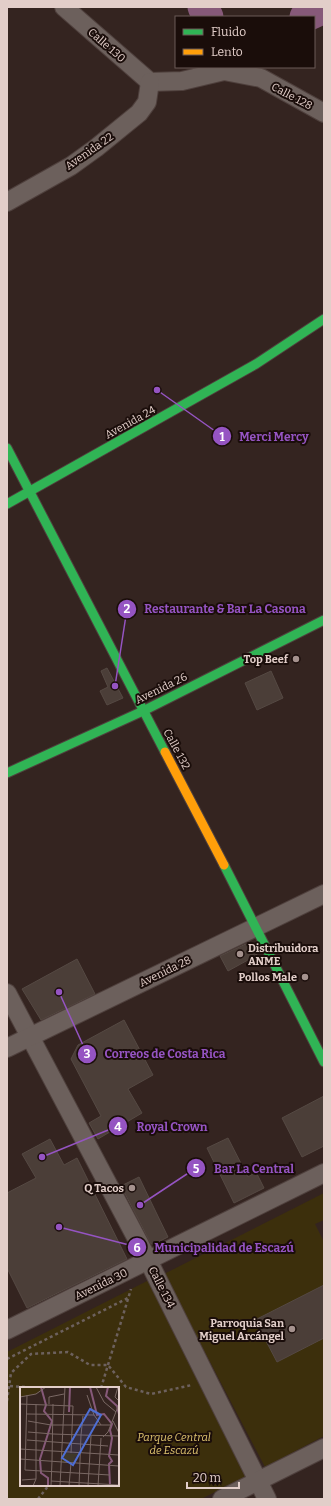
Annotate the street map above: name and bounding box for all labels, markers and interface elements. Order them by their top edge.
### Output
legend [175,16,315,68]
text: Fluido [211,25,246,39]
street label: Calle 130 [85,26,128,65]
text: Lento [211,45,243,59]
street label: Calle 128 [269,80,314,113]
street label: Avenida 22 [63,130,116,173]
street label: Avenida 24 [103,403,158,442]
callout: Merci Mercy [212,424,317,448]
text: 1 [219,430,225,444]
text: Merci Mercy [239,430,309,444]
callout: Restaurante & Bar La Casona [117,597,314,621]
text: 2 [124,602,131,616]
text: Restaurante & Bar La Casona [144,602,306,616]
place label: Top Beef [243,653,289,666]
marker: Top Beef [291,654,301,664]
street label: Avenida 26 [133,670,189,707]
street label: Calle 132 [160,727,193,772]
place label: Distribuidora ANME [248,942,319,968]
marker: Distribuidora ANME [235,949,245,959]
street label: Avenida 28 [137,953,193,990]
place label: Pollos Male [238,971,297,984]
marker: Pollos Male [300,972,310,982]
callout: Correos de Costa Rica [77,1042,234,1066]
text: 3 [84,1047,91,1061]
text: Correos de Costa Rica [105,1047,226,1061]
callout: Royal Crown [108,1114,215,1138]
text: 4 [114,1120,122,1134]
text: Royal Crown [137,1120,208,1134]
callout: Bar La Central [186,1156,302,1180]
text: 5 [193,1162,200,1176]
text: Bar La Central [214,1162,294,1176]
place label: Q Tacos [84,1182,125,1195]
marker: Q Tacos [127,1183,137,1193]
callout: Municipalidad de Escazú [127,1235,302,1259]
text: 6 [133,1241,141,1255]
text: Municipalidad de Escazú [154,1241,294,1255]
street label: Calle 134 [146,1264,178,1311]
street label: Avenida 30 [73,1266,130,1303]
place label: Parroquia San Miguel Arcángel [199,1317,285,1343]
marker: Parroquia San Miguel Arcángel [287,1324,297,1334]
inset map [20,1387,119,1486]
park label: Parque Central de Escazú [137,1431,211,1457]
scale bar [187,1464,239,1490]
text: 20 m [193,1471,222,1485]

